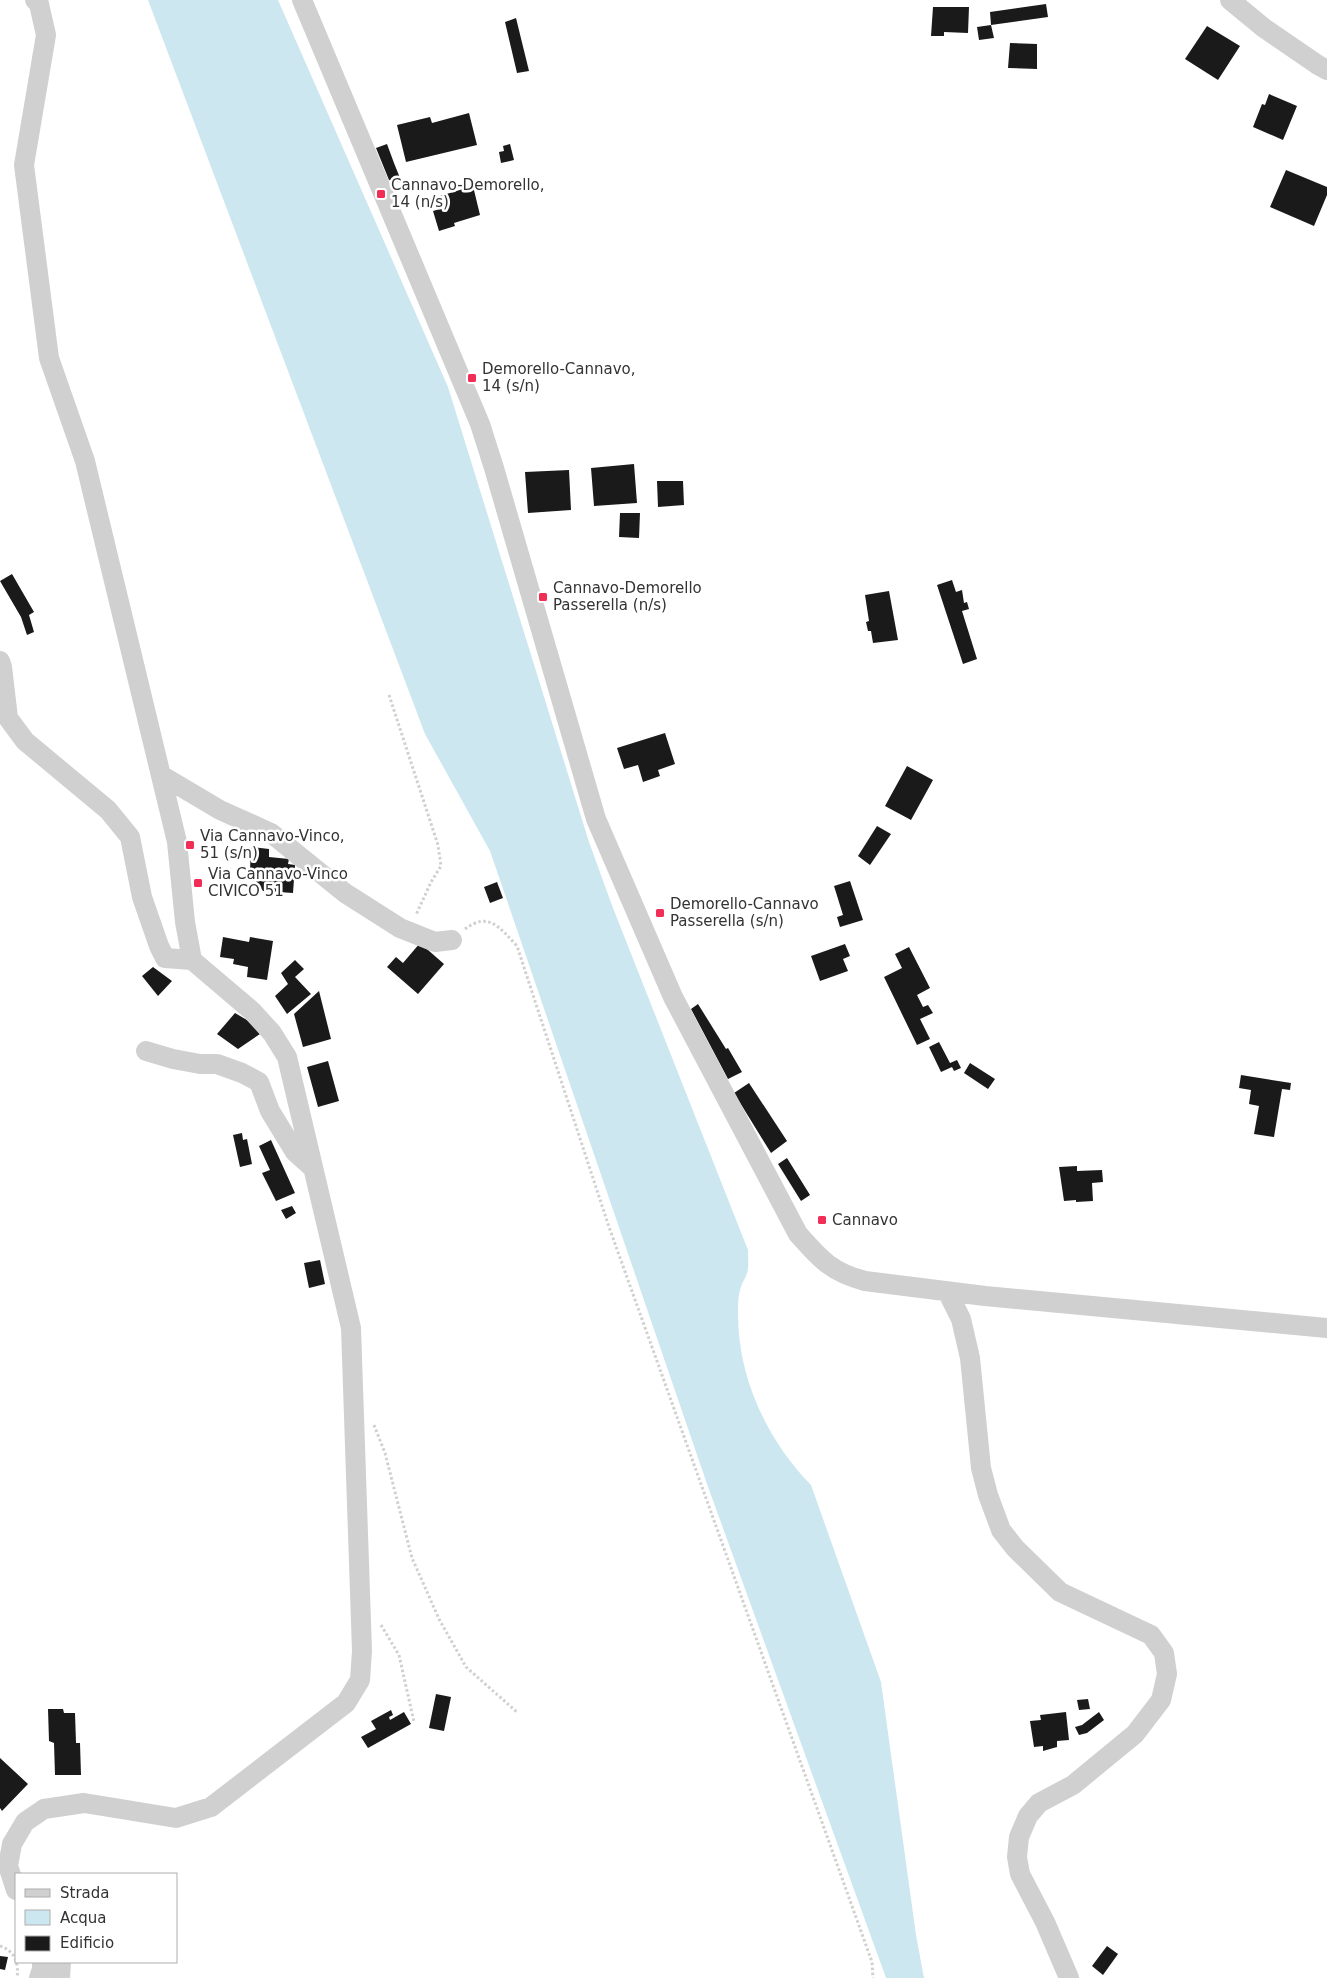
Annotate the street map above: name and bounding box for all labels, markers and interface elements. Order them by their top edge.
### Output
place label: Cannavo-Demorello, 14 (n/s) [391,176,545,211]
marker: Cannavo-Demorello, 14 (n/s) [375,188,387,200]
place label: Demorello-Cannavo, 14 (s/n) [482,360,636,395]
marker: Demorello-Cannavo, 14 (s/n) [466,372,478,384]
place label: Cannavo-Demorello Passerella (n/s) [553,579,702,614]
marker: Cannavo-Demorello Passerella (n/s) [537,591,549,603]
place label: Via Cannavo-Vinco, 51 (s/n) [200,827,345,862]
marker: Via Cannavo-Vinco, 51 (s/n) [184,839,196,851]
place label: Via Cannavo-Vinco CIVICO 51 [208,865,348,900]
marker: Via Cannavo-Vinco CIVICO 51 [192,877,204,889]
place label: Demorello-Cannavo Passerella (s/n) [670,895,819,930]
marker: Demorello-Cannavo Passerella (s/n) [654,907,666,919]
place label: Cannavo [832,1211,898,1229]
marker: Cannavo [816,1214,828,1226]
legend [15,1873,178,1963]
text: Strada [60,1884,109,1902]
text: Acqua [60,1909,106,1927]
text: Edificio [60,1934,114,1952]

